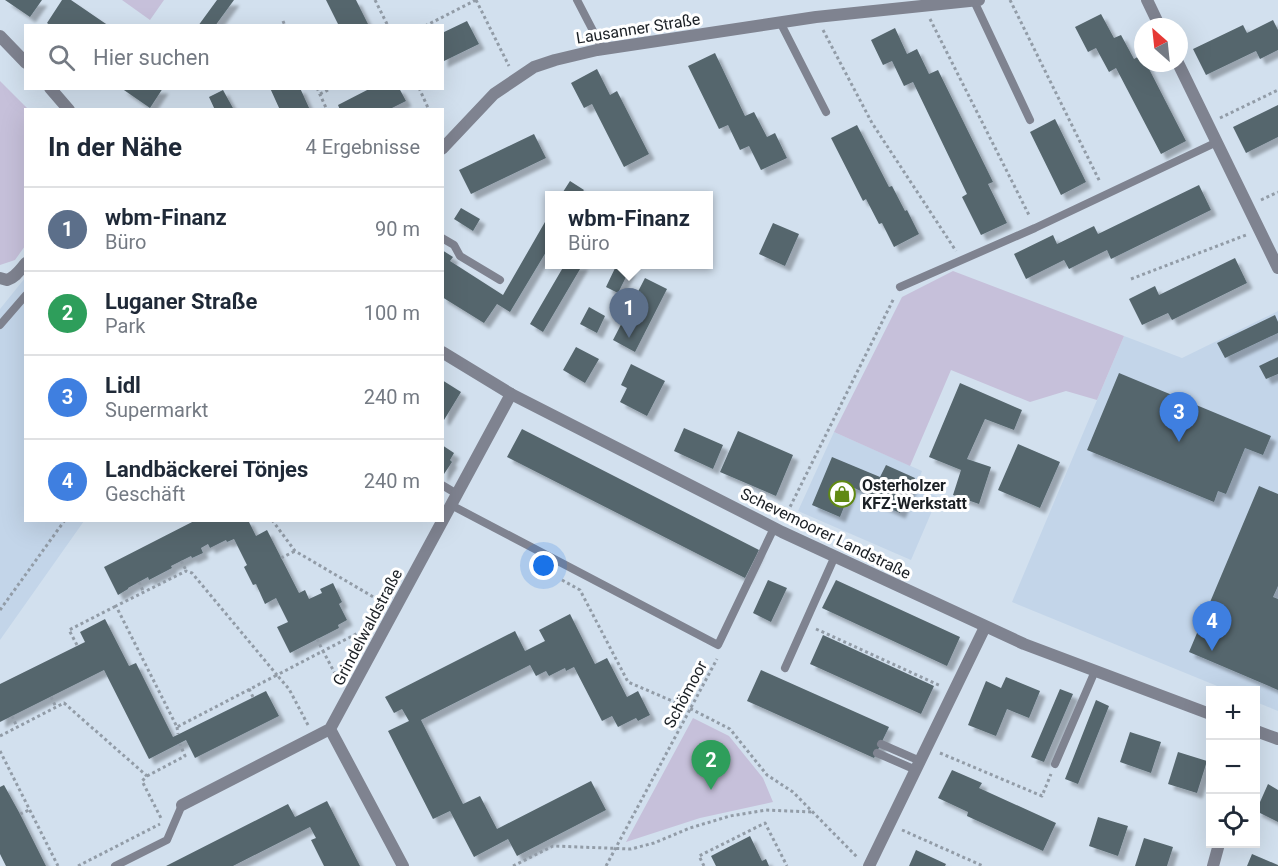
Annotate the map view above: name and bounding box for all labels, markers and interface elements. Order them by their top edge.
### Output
street label: Lausanner Straße [575,9,701,48]
north arrow [1134,18,1188,72]
search box [24,24,444,90]
icon: search [45,41,78,74]
text: Hier suchen [93,45,210,70]
text: In der Nähe [48,132,182,162]
text: 4 Ergebnisse [306,135,420,159]
popup [545,191,713,269]
text: wbm-Finanz [105,205,227,230]
text: wbm-Finanz [568,206,690,231]
text: 1 [62,217,73,241]
text: 90 m [375,217,420,241]
text: Büro [105,230,146,254]
text: Büro [568,231,610,255]
pin: 1 [610,288,648,338]
text: Luganer Straße [105,289,257,314]
text: 2 [62,301,73,325]
text: 100 m [364,301,420,325]
text: Park [105,314,145,338]
text: Lidl [105,373,141,398]
text: 3 [62,385,73,409]
text: 240 m [364,385,420,409]
pin: 3 [1160,392,1198,442]
text: Supermarkt [105,398,208,422]
text: Landbäckerei Tönjes [105,457,308,482]
text: 4 [62,469,73,493]
text: 240 m [364,469,420,493]
place label: Osterholzer KFZ-Werkstatt [862,476,967,513]
shop icon: Osterholzer KFZ-Werkstatt [827,479,857,509]
text: Geschäft [105,482,185,506]
street label: Schevemoorer Landstraße [738,484,914,583]
your location [529,551,558,580]
street label: Grindelwaldstraße [329,566,406,689]
pin: 4 [1192,602,1232,651]
street label: Schömoor [660,657,711,731]
map controls [1206,686,1260,848]
button: + [1206,686,1260,740]
pin: 2 [692,740,730,790]
button: − [1206,740,1260,794]
button: locate [1206,794,1260,848]

